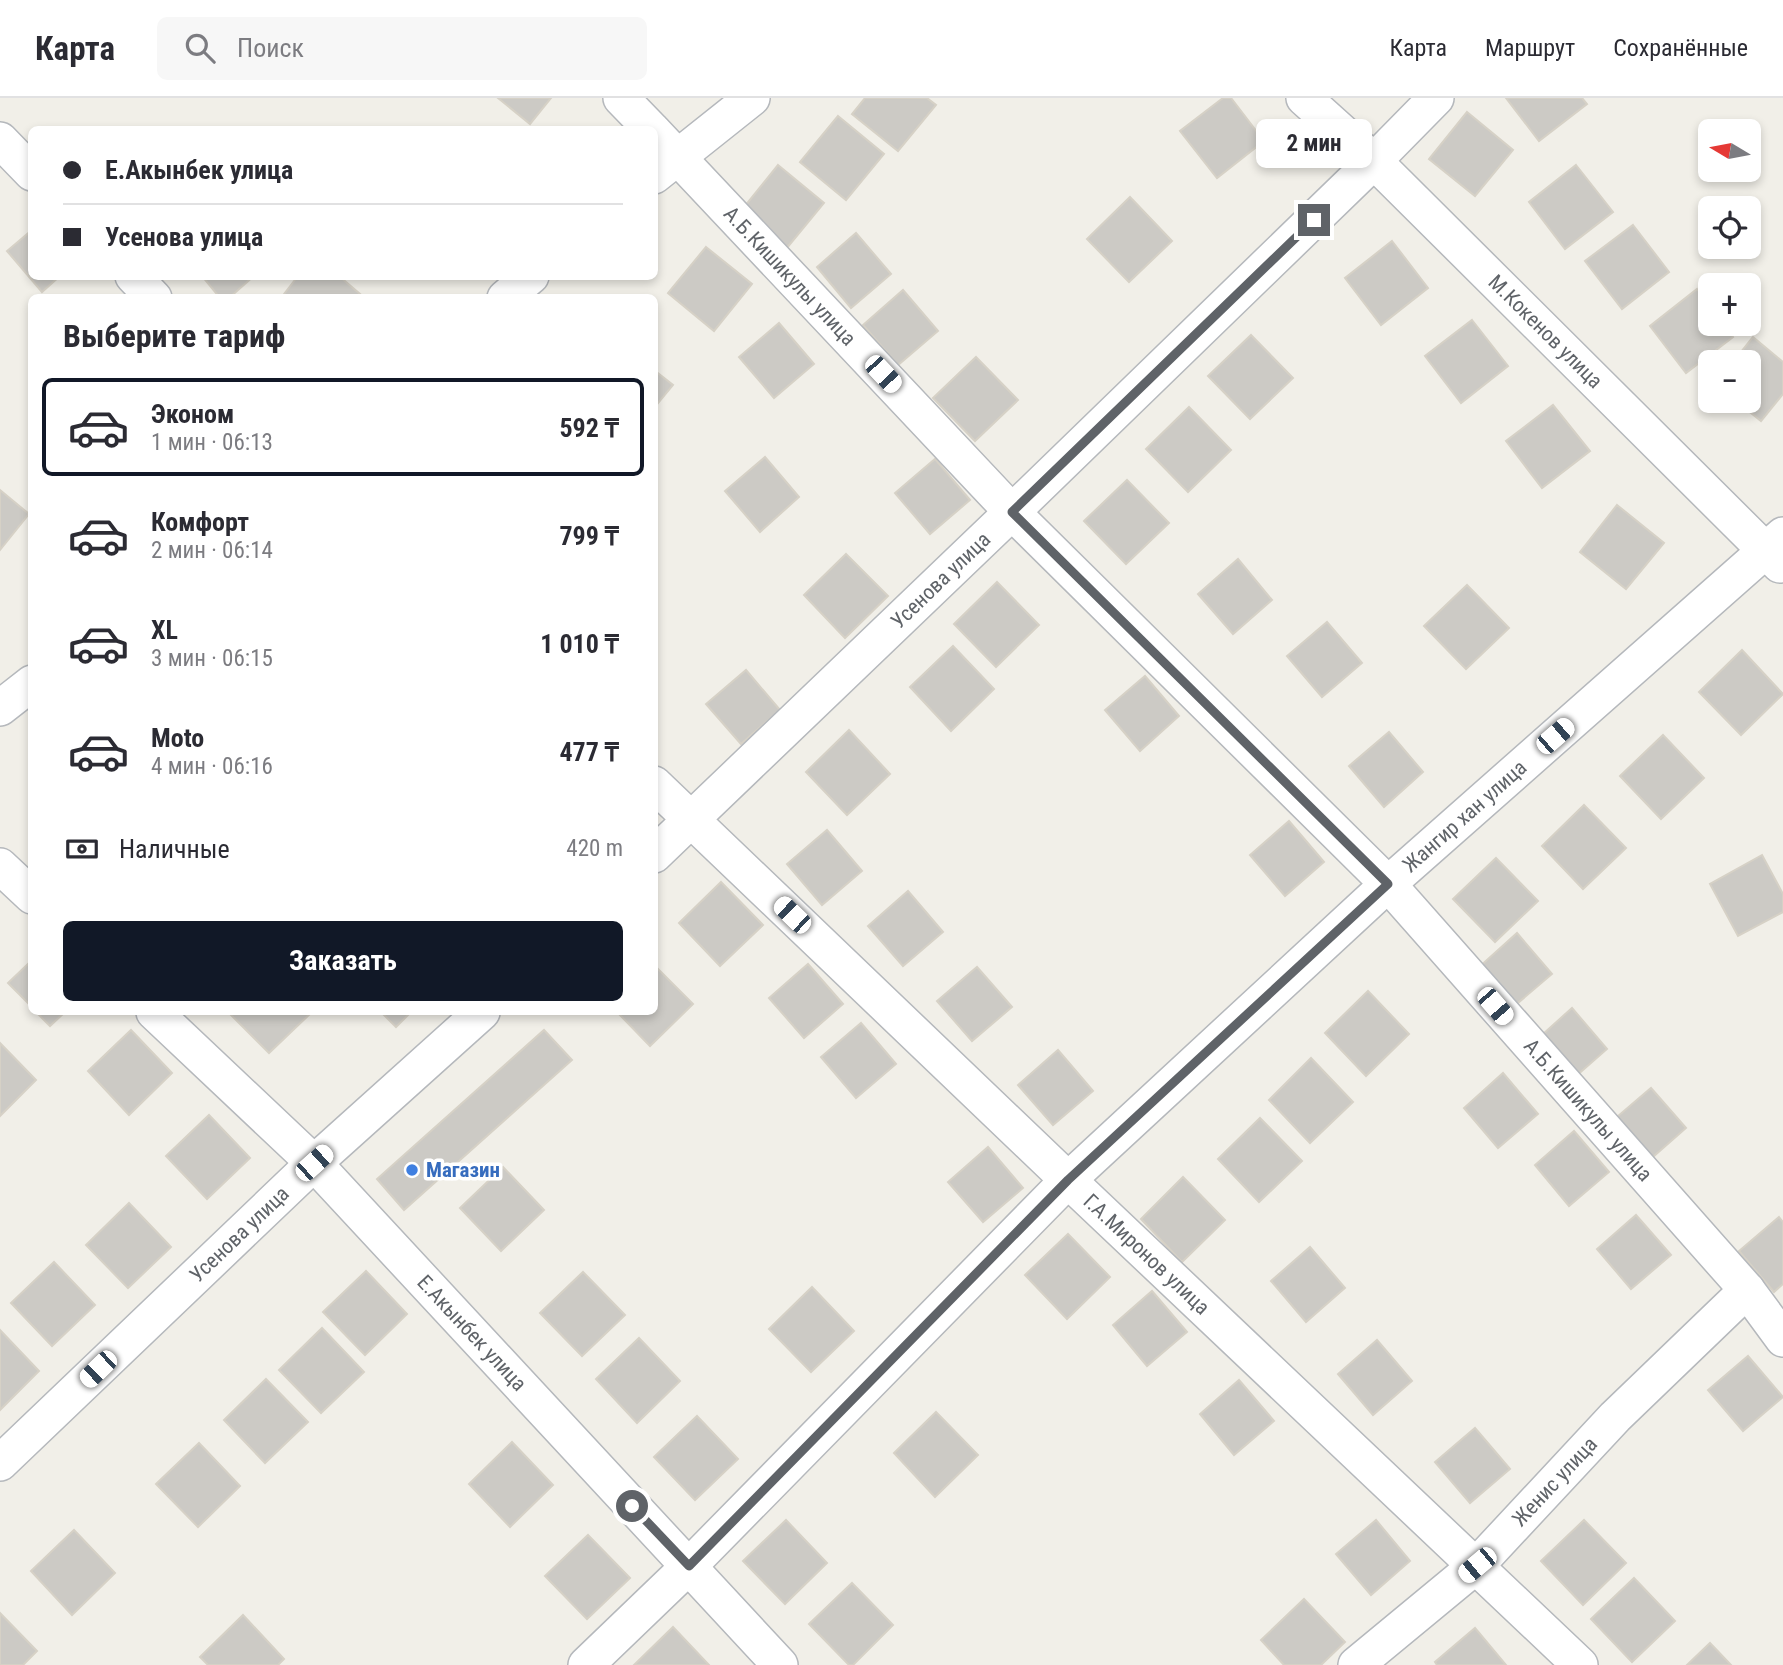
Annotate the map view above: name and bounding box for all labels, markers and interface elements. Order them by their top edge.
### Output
search box [157,17,647,80]
text: Карта [35,29,115,68]
icon: search [181,29,219,67]
text: Поиск [237,33,304,63]
text: Карта [1390,34,1447,62]
text: Маршрут [1485,34,1575,62]
text: Сохранённые [1613,34,1748,62]
callout: 2 мин [1256,118,1372,167]
north arrow [1698,119,1760,182]
map controls [1698,119,1761,413]
text: 2 мин [1286,130,1342,157]
text: Е.Акынбек улица [105,155,293,185]
button: locate [1698,196,1761,259]
street label: А.Б.Кишикулы улица [719,202,861,350]
route end [1298,204,1330,236]
text: Усенова улица [105,222,263,252]
street label: М.Кокенов улица [1484,270,1607,393]
button: + [1698,273,1761,336]
text: Выберите тариф [63,317,285,355]
button: − [1698,350,1761,413]
car [861,351,906,397]
icon: car [67,396,130,459]
text: Эконом [151,399,234,429]
text: 592 ₸ [559,413,619,443]
text: 1 мин · 06:13 [151,429,273,456]
icon: car [67,504,130,567]
text: Комфорт [151,507,249,537]
text: 799 ₸ [559,521,619,551]
street label: Усенова улица [886,527,995,633]
text: 2 мин · 06:14 [151,537,273,564]
icon: car [67,612,130,675]
text: XL [151,615,178,645]
text: 1 010 ₸ [540,629,619,659]
text: 3 мин · 06:15 [151,645,273,672]
car [1533,714,1578,758]
icon: car [67,720,130,783]
text: Moto [151,723,204,753]
text: 477 ₸ [559,737,619,767]
text: 4 мин · 06:16 [151,753,273,780]
street label: Жангир хан улица [1398,755,1531,877]
icon: cash [63,830,101,868]
text: Наличные [119,834,230,864]
text: 420 m [566,835,623,862]
car [770,893,815,937]
button: Заказать [63,921,623,1001]
car [1474,983,1517,1029]
street label: А.Б.Кишикулы улица [1519,1034,1657,1186]
car [292,1141,337,1185]
place label: Магазин [426,1158,500,1182]
marker: Магазин [404,1162,420,1178]
street label: Усенова улица [185,1181,294,1287]
street label: Г.А.Миронов улица [1079,1189,1214,1320]
street label: Е.Акынбек улица [412,1270,531,1396]
car [76,1347,121,1391]
street label: Женис улица [1507,1432,1602,1531]
route start [616,1490,648,1522]
car [1455,1543,1500,1587]

